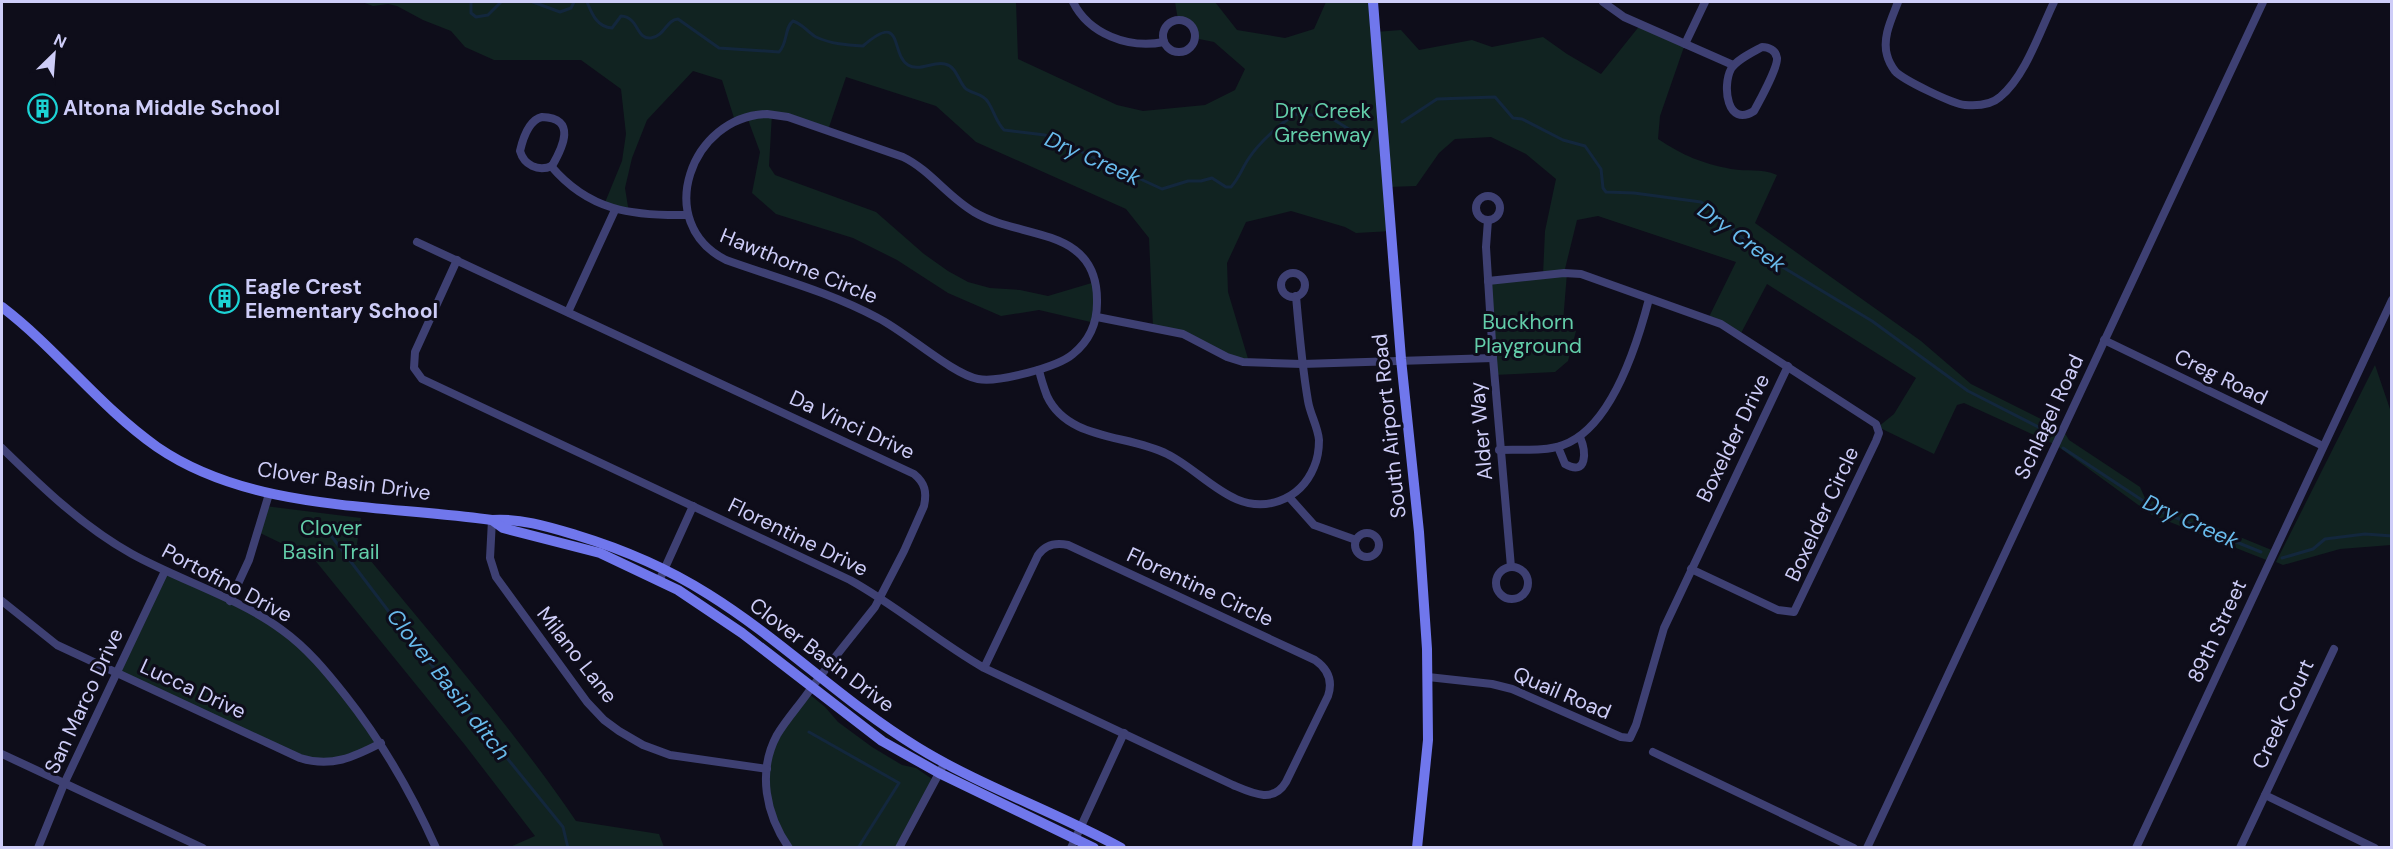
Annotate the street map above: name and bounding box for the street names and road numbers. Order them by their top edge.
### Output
street label: Hawthorne Circle [716,222,882,310]
street label: South Airport Road [1365,332,1413,520]
street label: Creg Road [2170,342,2272,412]
street label: Schlagel Road [2008,350,2090,484]
street label: Boxelder Drive [1690,369,1776,507]
street label: Alder Way [1463,380,1499,482]
street label: Da Vinci Drive [785,384,919,466]
street label: Boxelder Circle [1779,442,1866,586]
street label: Clover Basin Drive [256,455,432,507]
street label: Florentine Drive [723,491,873,583]
street label: Portofino Drive [157,537,297,629]
street label: Florentine Circle [1122,541,1278,633]
street label: 89th Street [2181,575,2253,687]
street label: Clover Basin Drive [744,591,900,719]
street label: Milano Lane [530,601,624,709]
street label: San Marco Drive [38,624,130,778]
street label: Lucca Drive [135,652,251,726]
street label: Creek Court [2245,655,2321,773]
street label: Quail Road [1509,660,1615,726]

